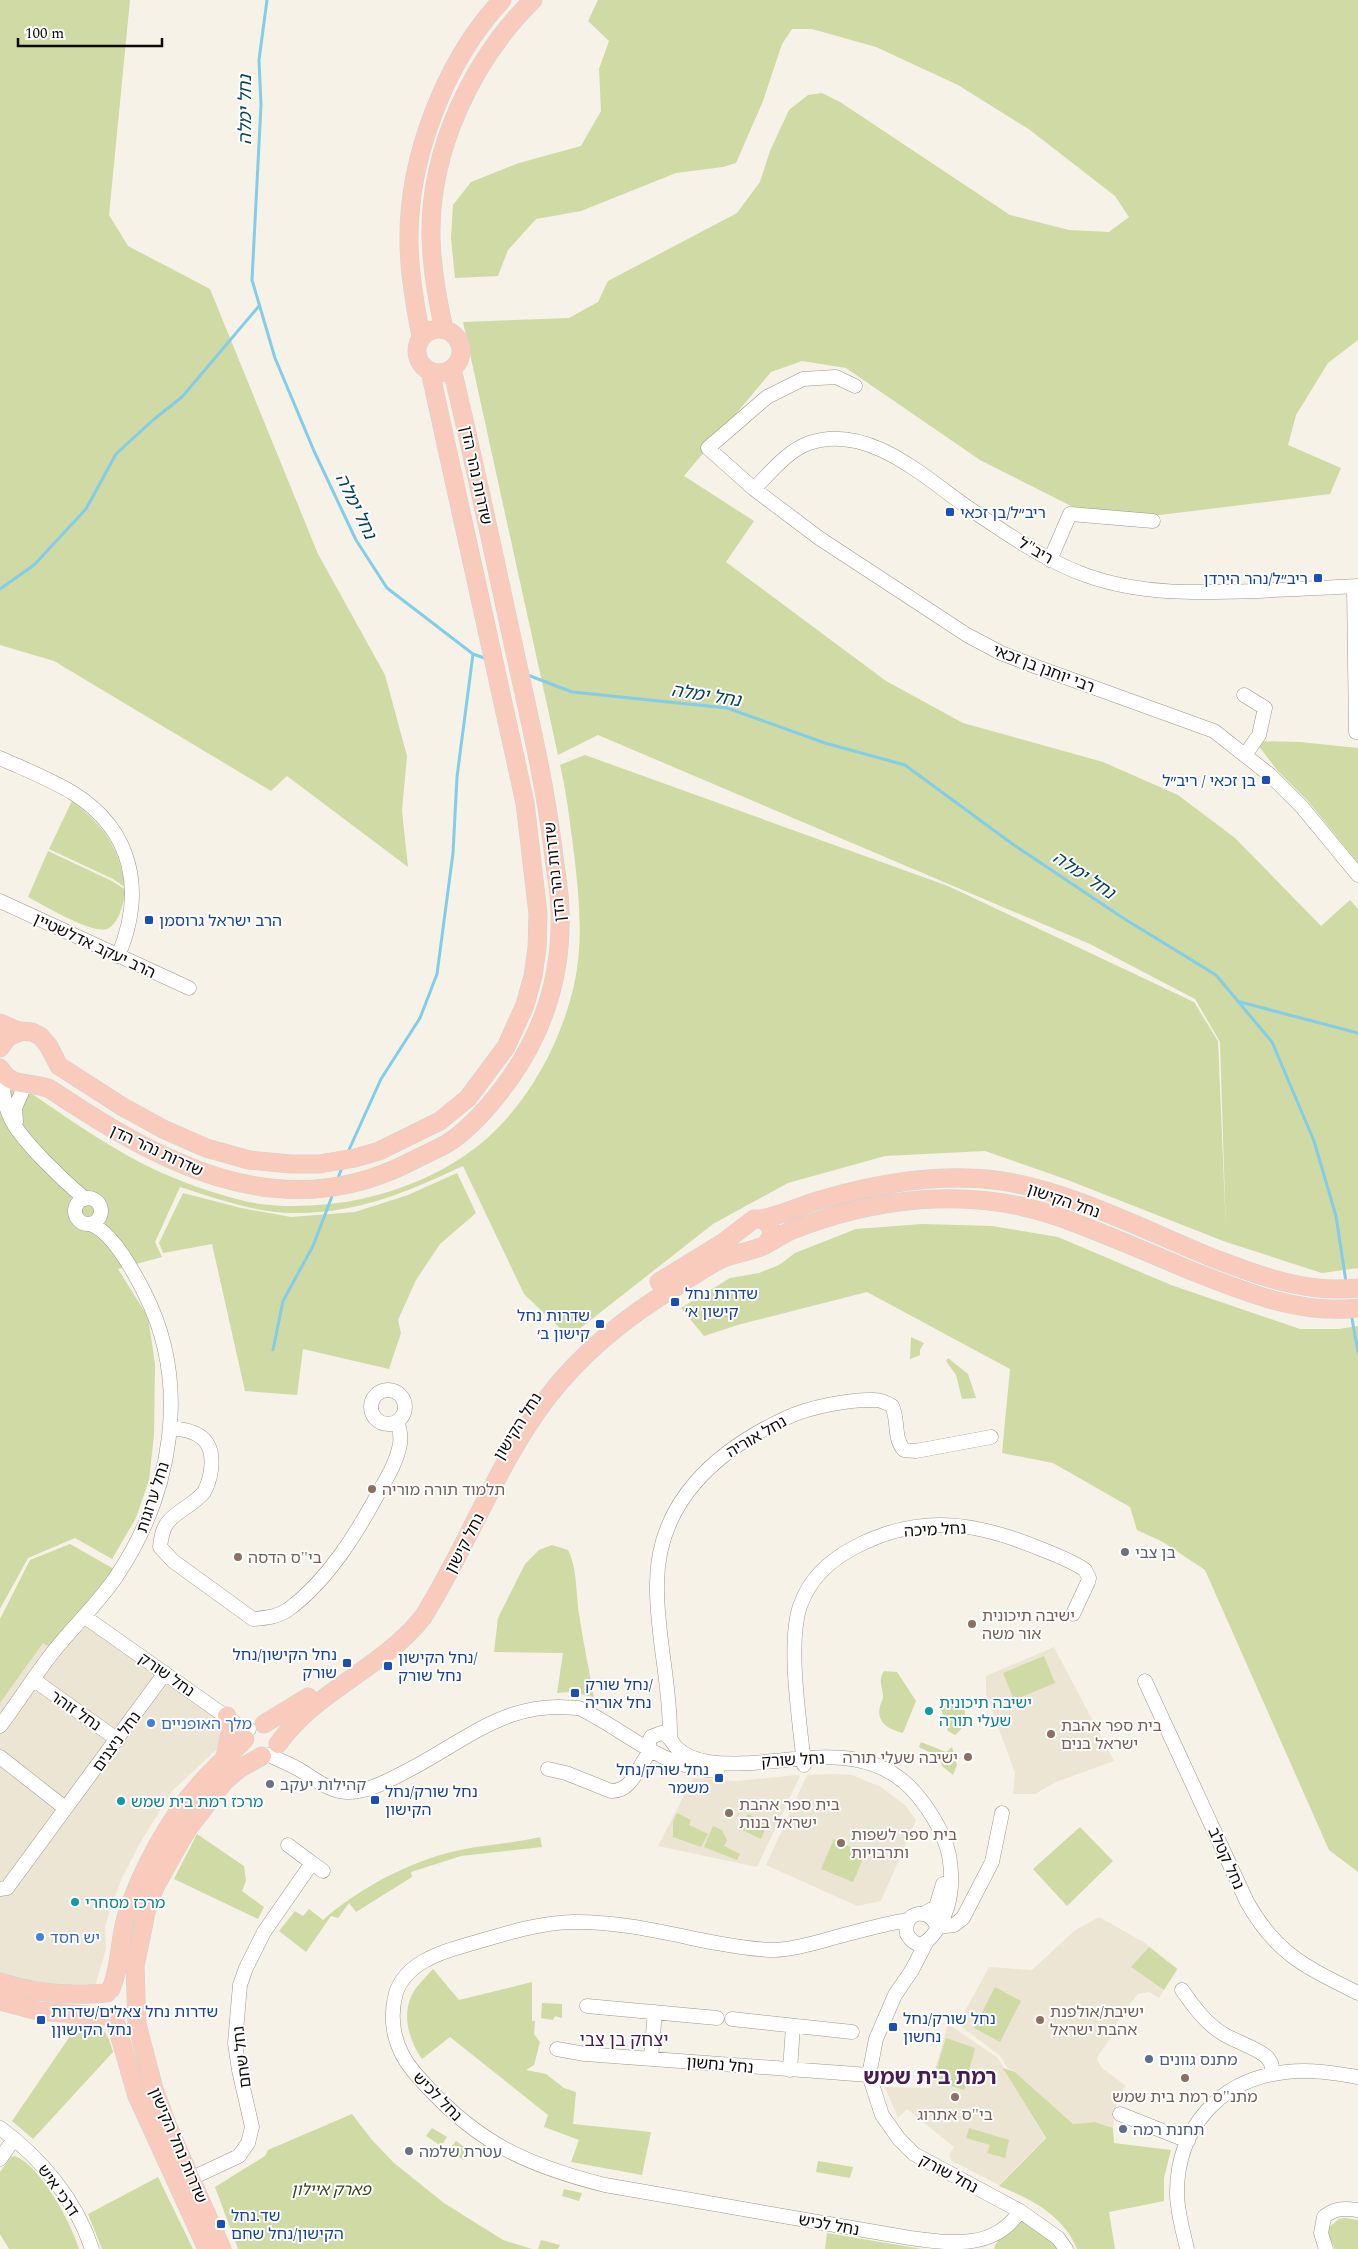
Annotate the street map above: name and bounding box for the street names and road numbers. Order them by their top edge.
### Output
street label: שדרות נהר הדן [454,424,498,527]
street label: ריב"ל [1014,531,1057,570]
street label: רבי יוחנן בן זכאי [989,638,1098,699]
street label: שדרות נהר הדן [538,821,572,923]
street label: הרב יעקב אדלשטיין [30,907,160,985]
street label: שדרות נהר הדן [106,1119,207,1183]
street label: נחל הקישון [1024,1177,1103,1225]
street label: נחל הקישון [488,1388,548,1465]
street label: נחל אוריה [722,1410,791,1464]
street label: נחל ערוגות [130,1459,176,1536]
street label: נחל קישון [439,1509,491,1578]
street label: נחל מיכה [903,1516,967,1544]
street label: נחל שורק [133,1647,199,1703]
street label: נחל זוהר [45,1684,106,1737]
street label: נחל ניצנים [87,1706,147,1777]
street label: נחל שורק [761,1746,826,1774]
street label: נחל קטלב [1202,1823,1250,1893]
street label: נחל שחם [226,2025,258,2089]
street label: נחל נחשון [685,2050,755,2080]
street label: נחל לכיש [407,2066,468,2127]
street label: שדרות נחל הקישון [143,2084,213,2207]
street label: נחל שורק [915,2148,982,2199]
street label: דרכי איש [31,2159,85,2222]
street label: נחל לכיש [796,2208,861,2242]

